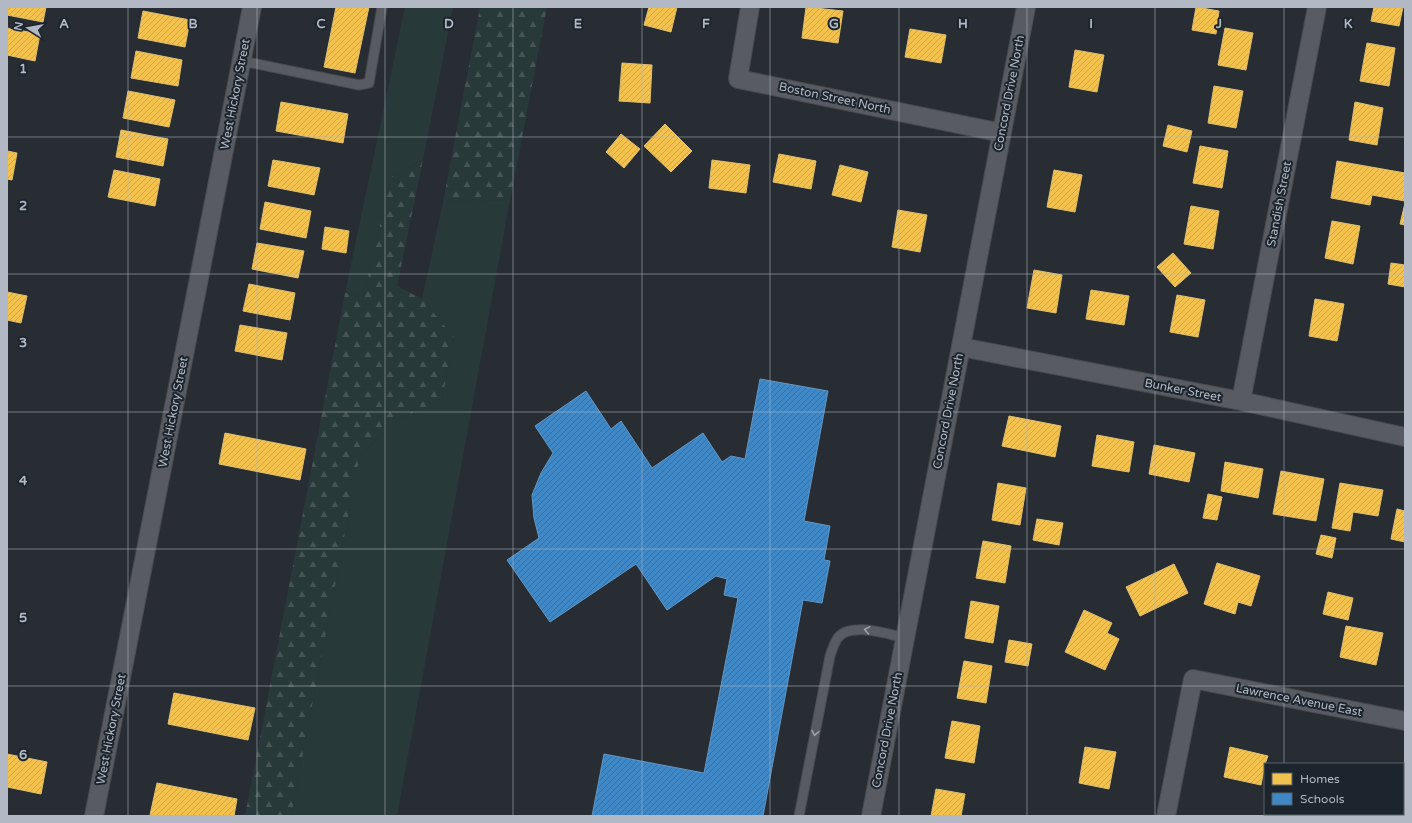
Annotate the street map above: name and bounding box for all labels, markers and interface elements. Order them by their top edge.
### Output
north arrow [8,8,48,48]
text: A [59,16,69,32]
text: B [188,16,198,32]
text: C [316,16,326,32]
text: D [444,16,454,32]
text: E [574,16,582,32]
text: F [702,16,710,32]
text: G [829,16,839,32]
text: H [958,16,968,32]
text: I [1089,16,1093,32]
text: J [1215,16,1222,32]
text: K [1344,16,1353,32]
text: N [11,21,26,32]
street label: Concord Drive North [991,34,1027,152]
street label: West Hickory Street [217,37,253,150]
text: 1 [19,61,27,77]
street label: Boston Street North [778,79,892,117]
street label: Standish Street [1264,160,1294,248]
text: 2 [19,198,27,214]
text: 3 [19,335,27,351]
street label: Concord Drive North [930,352,966,470]
street label: West Hickory Street [155,355,191,468]
street label: Bunker Street [1143,376,1223,404]
text: 4 [19,473,28,489]
text: 5 [19,610,27,626]
one-way arrow [863,627,870,635]
street label: Concord Drive North [869,671,905,789]
street label: West Hickory Street [93,672,129,785]
street label: Lawrence Avenue East [1235,681,1364,719]
one-way arrow [811,730,820,736]
text: 6 [19,747,27,763]
legend [1264,763,1404,815]
text: Homes [1300,772,1340,786]
text: Schools [1300,792,1345,806]

